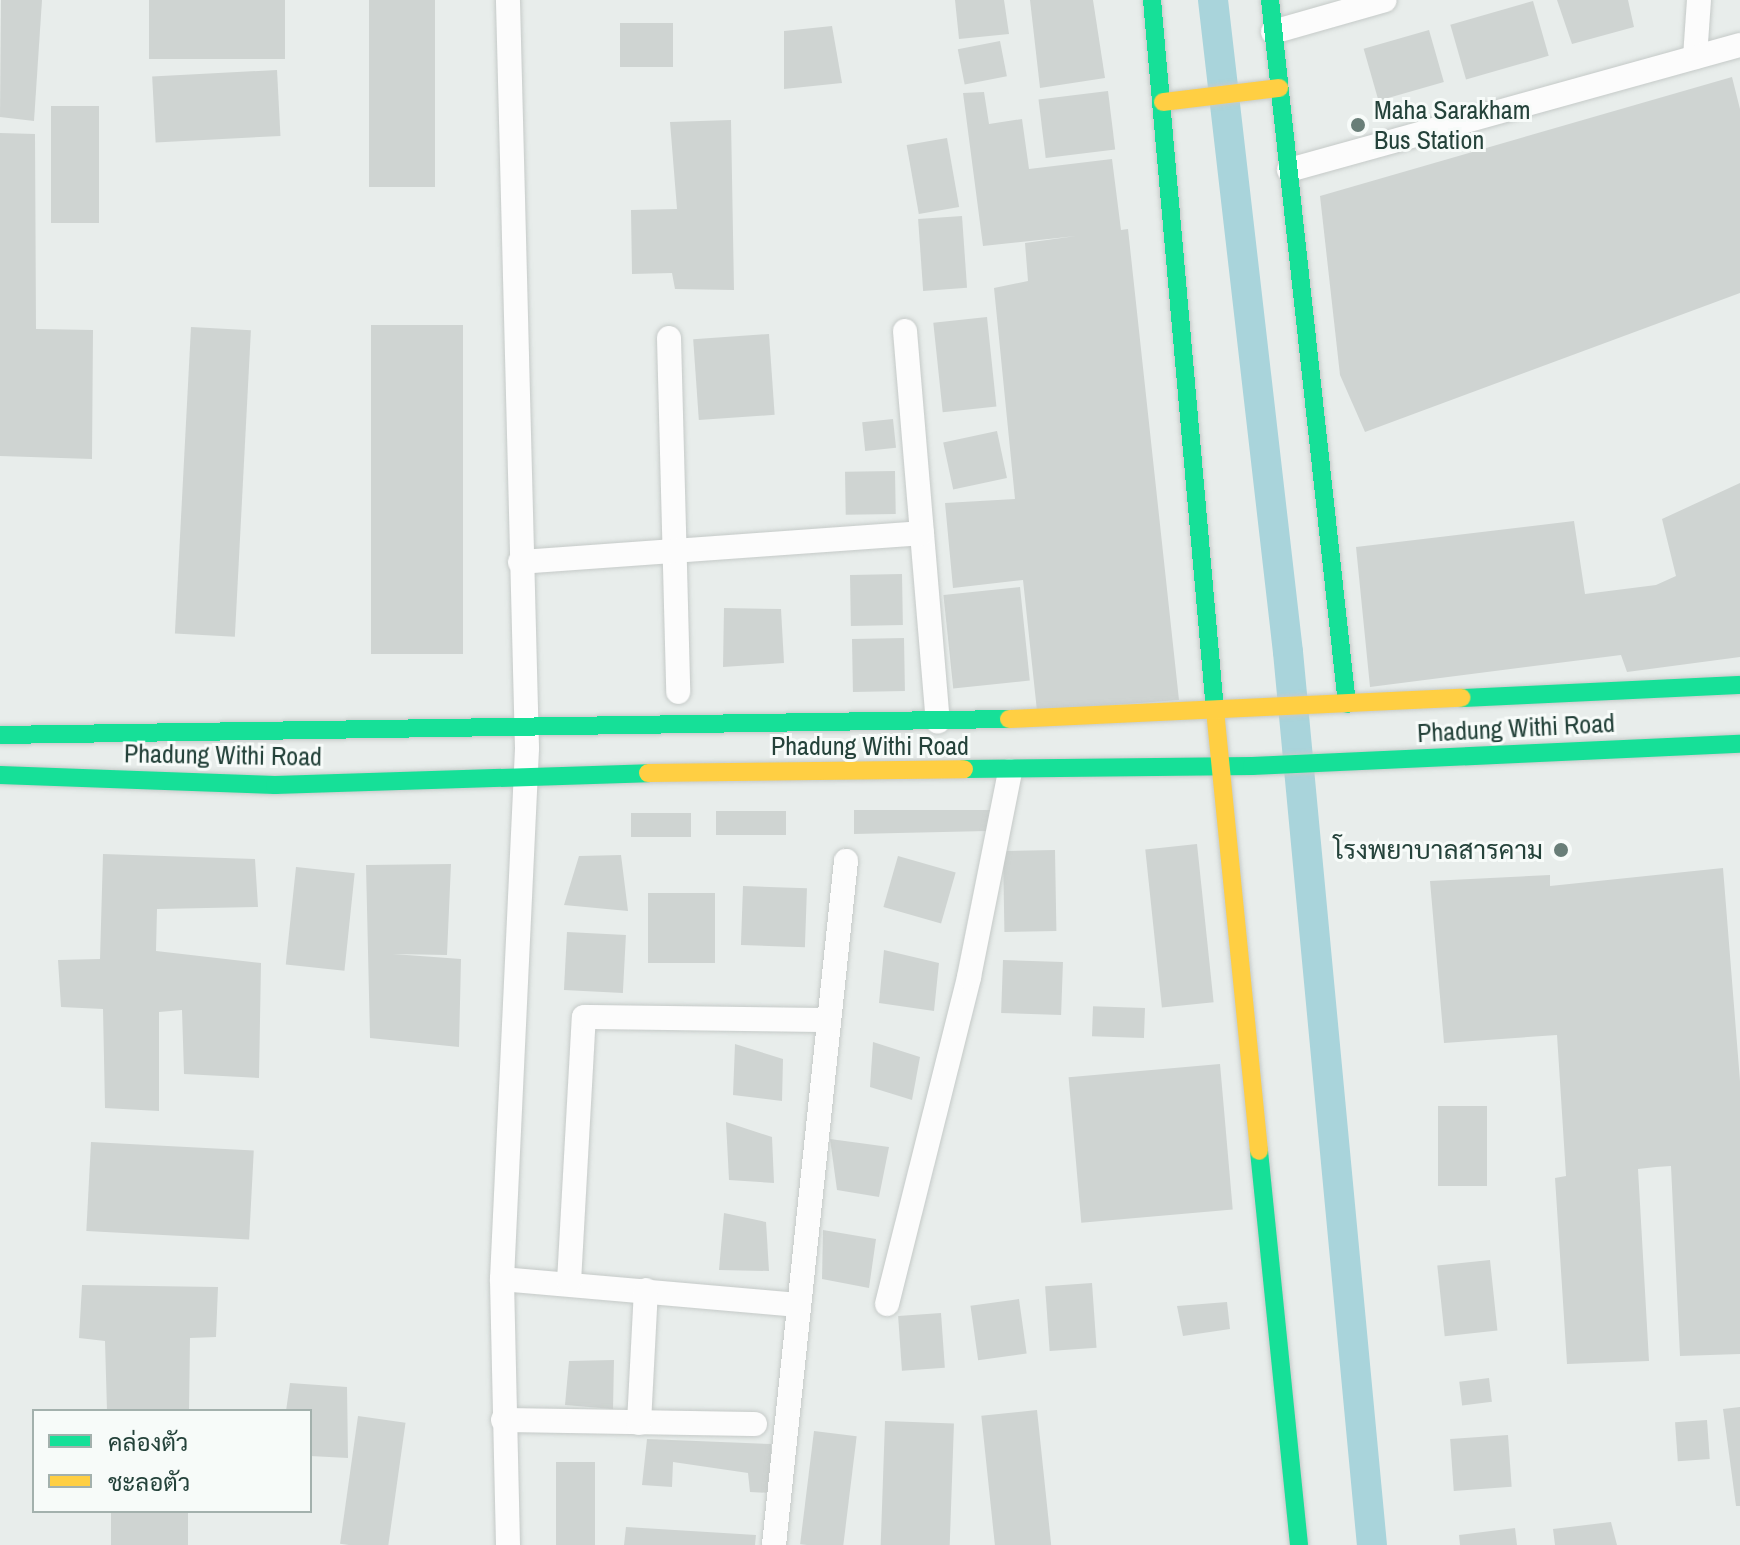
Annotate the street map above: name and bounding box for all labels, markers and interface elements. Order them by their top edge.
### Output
place label: Maha Sarakham Bus Station [1374,94,1530,156]
marker: Maha Sarakham Bus Station [1349,116,1367,134]
street label: Phadung Withi Road [1416,707,1616,749]
street label: Phadung Withi Road [771,730,969,762]
street label: Phadung Withi Road [124,738,322,772]
place label: โรงพยาบาลสารคาม [1334,834,1543,866]
marker: โรงพยาบาลสารคาม [1550,839,1572,861]
legend [32,1409,312,1513]
text: คล่องตัว [108,1426,188,1458]
text: ชะลอตัว [108,1466,190,1498]

